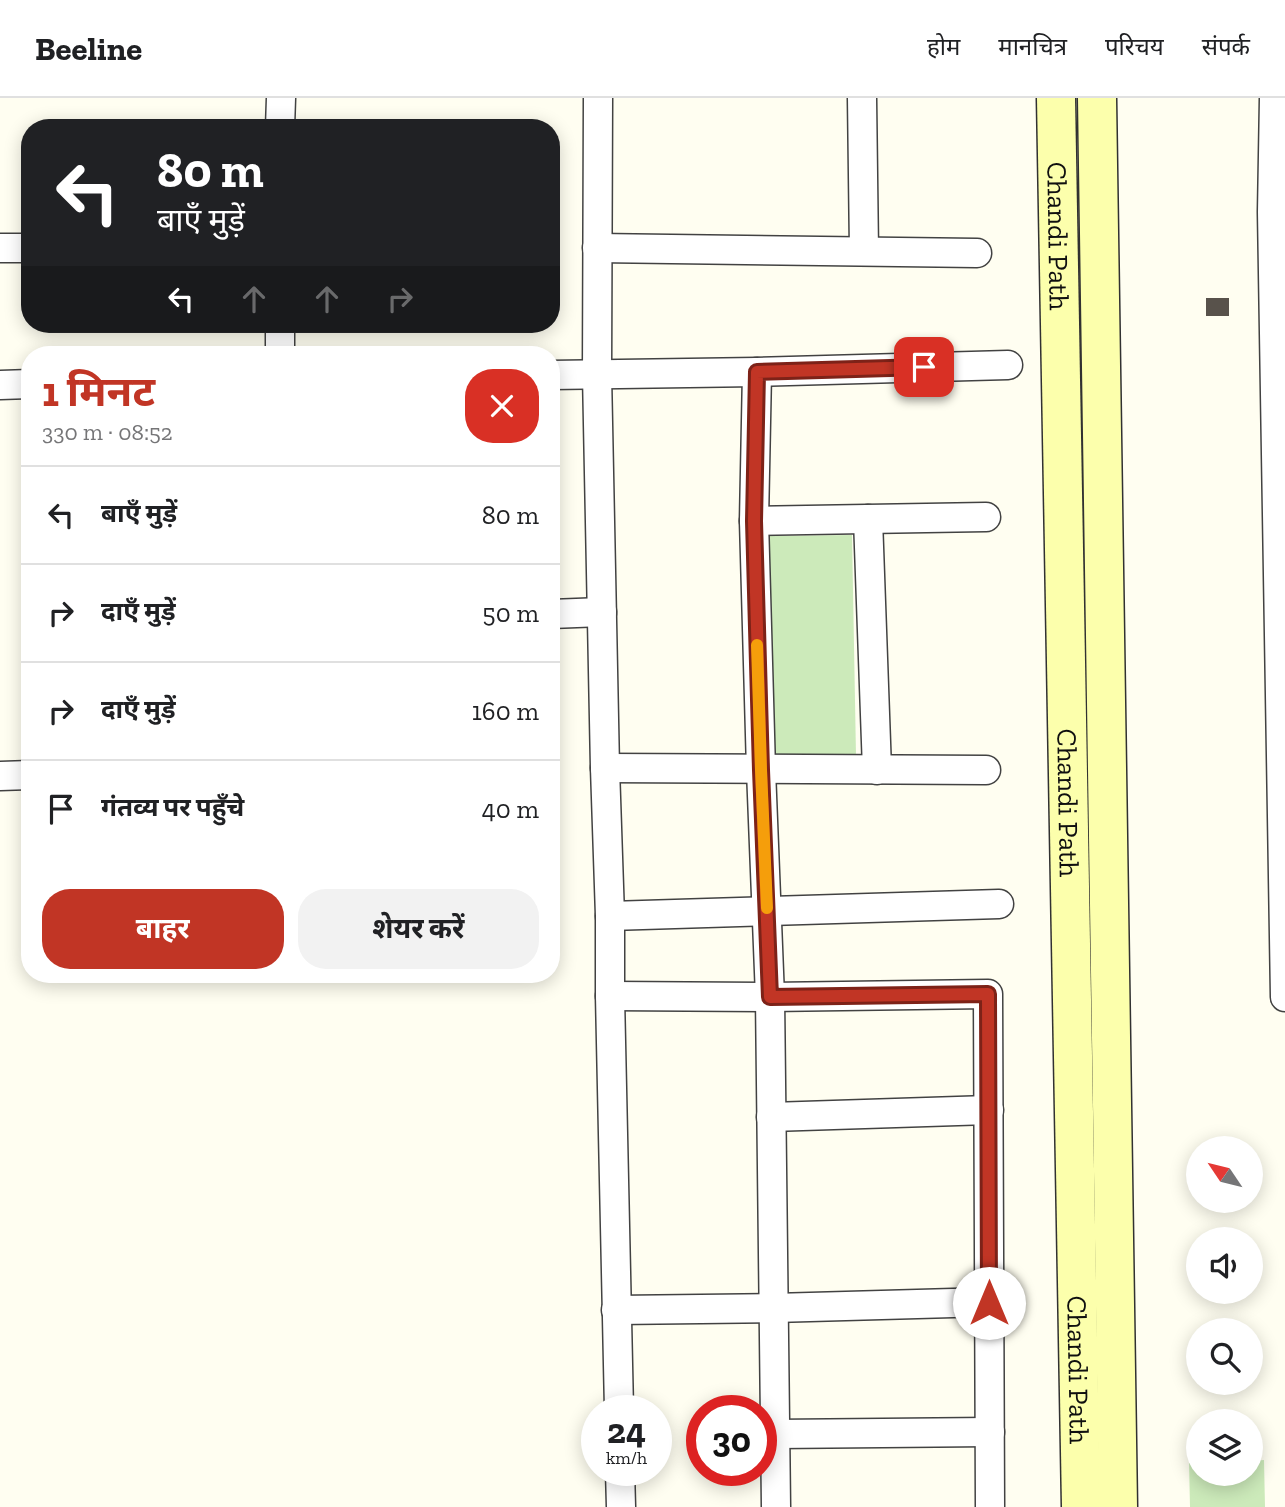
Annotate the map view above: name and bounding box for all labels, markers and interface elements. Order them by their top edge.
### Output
text: Beeline [35,29,142,68]
text: होम [927,32,960,61]
text: मानचित्र [998,32,1067,61]
text: परिचय [1105,32,1164,61]
text: संपर्क [1202,32,1250,61]
text: 80 m [157,141,264,200]
icon: left [42,147,133,238]
street label: Chandi Path [1040,161,1076,311]
text: बाएँ मुड़ें [157,201,245,239]
icon: left [162,280,200,318]
icon: ahead [235,280,273,318]
icon: ahead [308,280,346,318]
icon: right [381,280,419,318]
pin [894,337,954,397]
icon: arrive [905,348,943,386]
text: 1 मिनट [42,366,155,417]
button: close [465,369,539,443]
text: 330 m · 08:52 [42,418,173,446]
icon: left [42,496,80,534]
text: बाएँ मुड़ें [101,497,177,529]
text: 80 m [482,499,539,531]
icon: right [42,594,80,632]
text: दाएँ मुड़ें [101,595,176,627]
text: 50 m [482,597,539,629]
icon: right [42,692,80,730]
text: दाएँ मुड़ें [101,693,176,725]
text: 160 m [472,695,539,727]
street label: Chandi Path [1050,728,1086,878]
icon: arrive [42,790,80,828]
text: गंतव्य पर पहुँचे [101,791,244,823]
text: 40 m [482,793,539,825]
button: बाहर [42,889,284,969]
button: शेयर करें [298,889,539,969]
north arrow [1186,1136,1264,1213]
map controls [1186,1136,1263,1486]
button: sound [1186,1227,1263,1304]
position arrow [952,1266,1026,1340]
street label: Chandi Path [1060,1295,1096,1445]
button: search [1186,1318,1263,1395]
speed limit sign: 30 [686,1395,777,1486]
button: layers [1186,1409,1263,1486]
text: 24 [607,1410,646,1452]
text: km/h [606,1447,647,1469]

